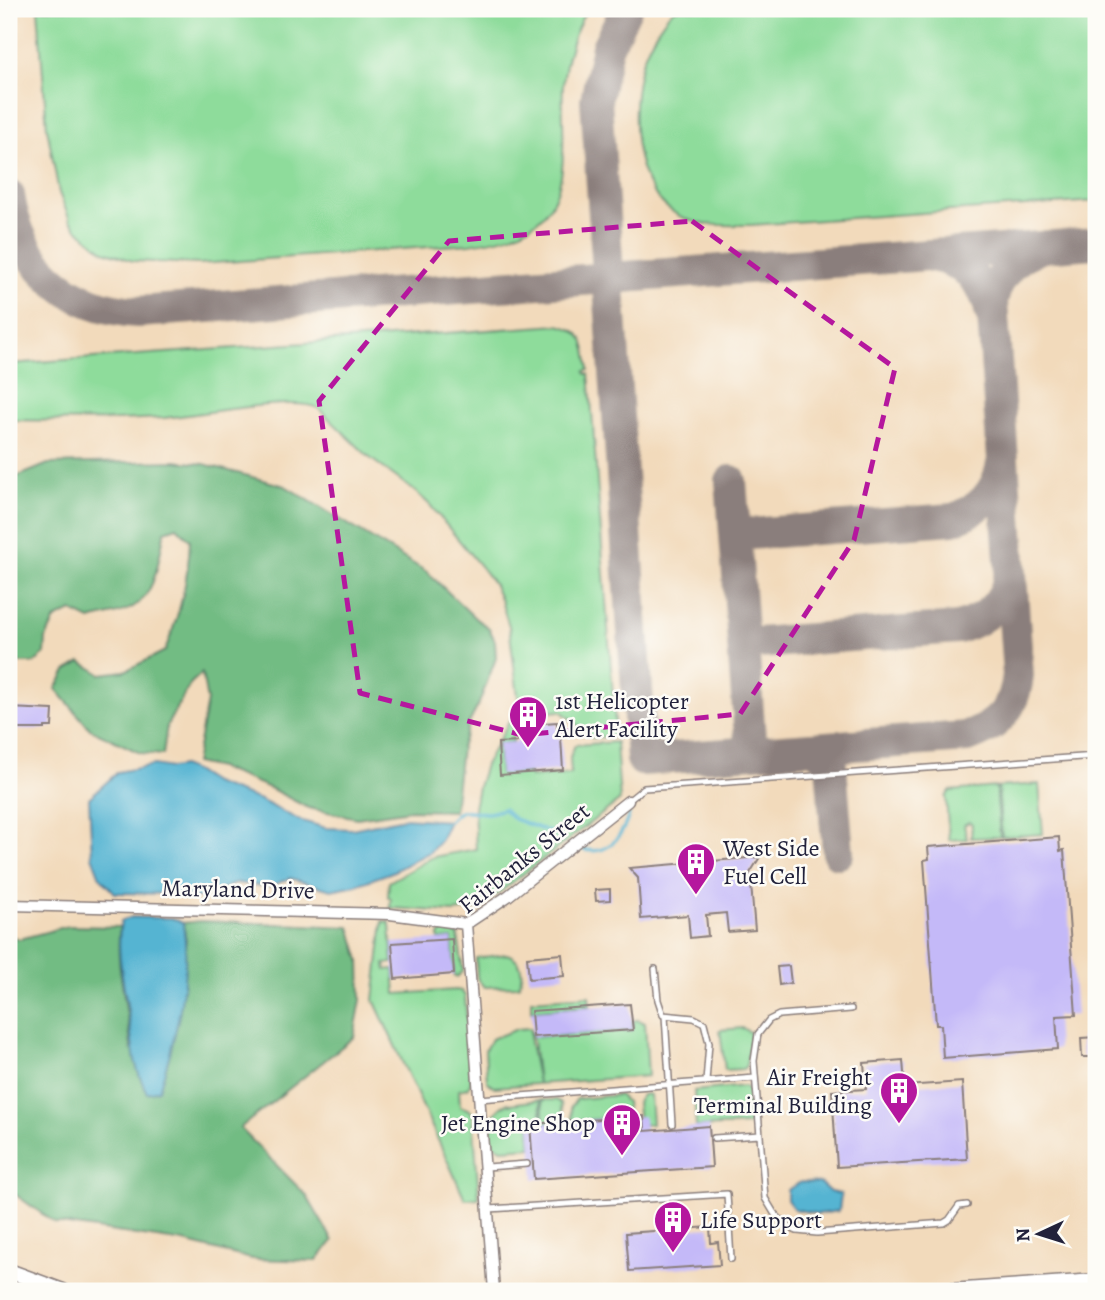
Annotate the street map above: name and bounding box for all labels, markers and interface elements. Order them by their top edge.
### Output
place label: 1st Helicopter Alert Facility [554,685,689,745]
building icon: 1st Helicopter Alert Facility [507,694,549,749]
street label: Fairbanks Street [452,795,596,921]
place label: West Side Fuel Cell [722,832,820,892]
building icon: West Side Fuel Cell [675,841,717,896]
street label: Maryland Drive [161,872,315,906]
place label: Air Freight Terminal Building [694,1061,872,1121]
building icon: Air Freight Terminal Building [878,1070,920,1125]
building icon: Jet Engine Shop [601,1102,643,1157]
place label: Jet Engine Shop [441,1107,595,1139]
north arrow [1004,1198,1074,1268]
building icon: Life Support [652,1199,694,1254]
place label: Life Support [700,1204,822,1236]
text: N [1010,1227,1036,1243]

